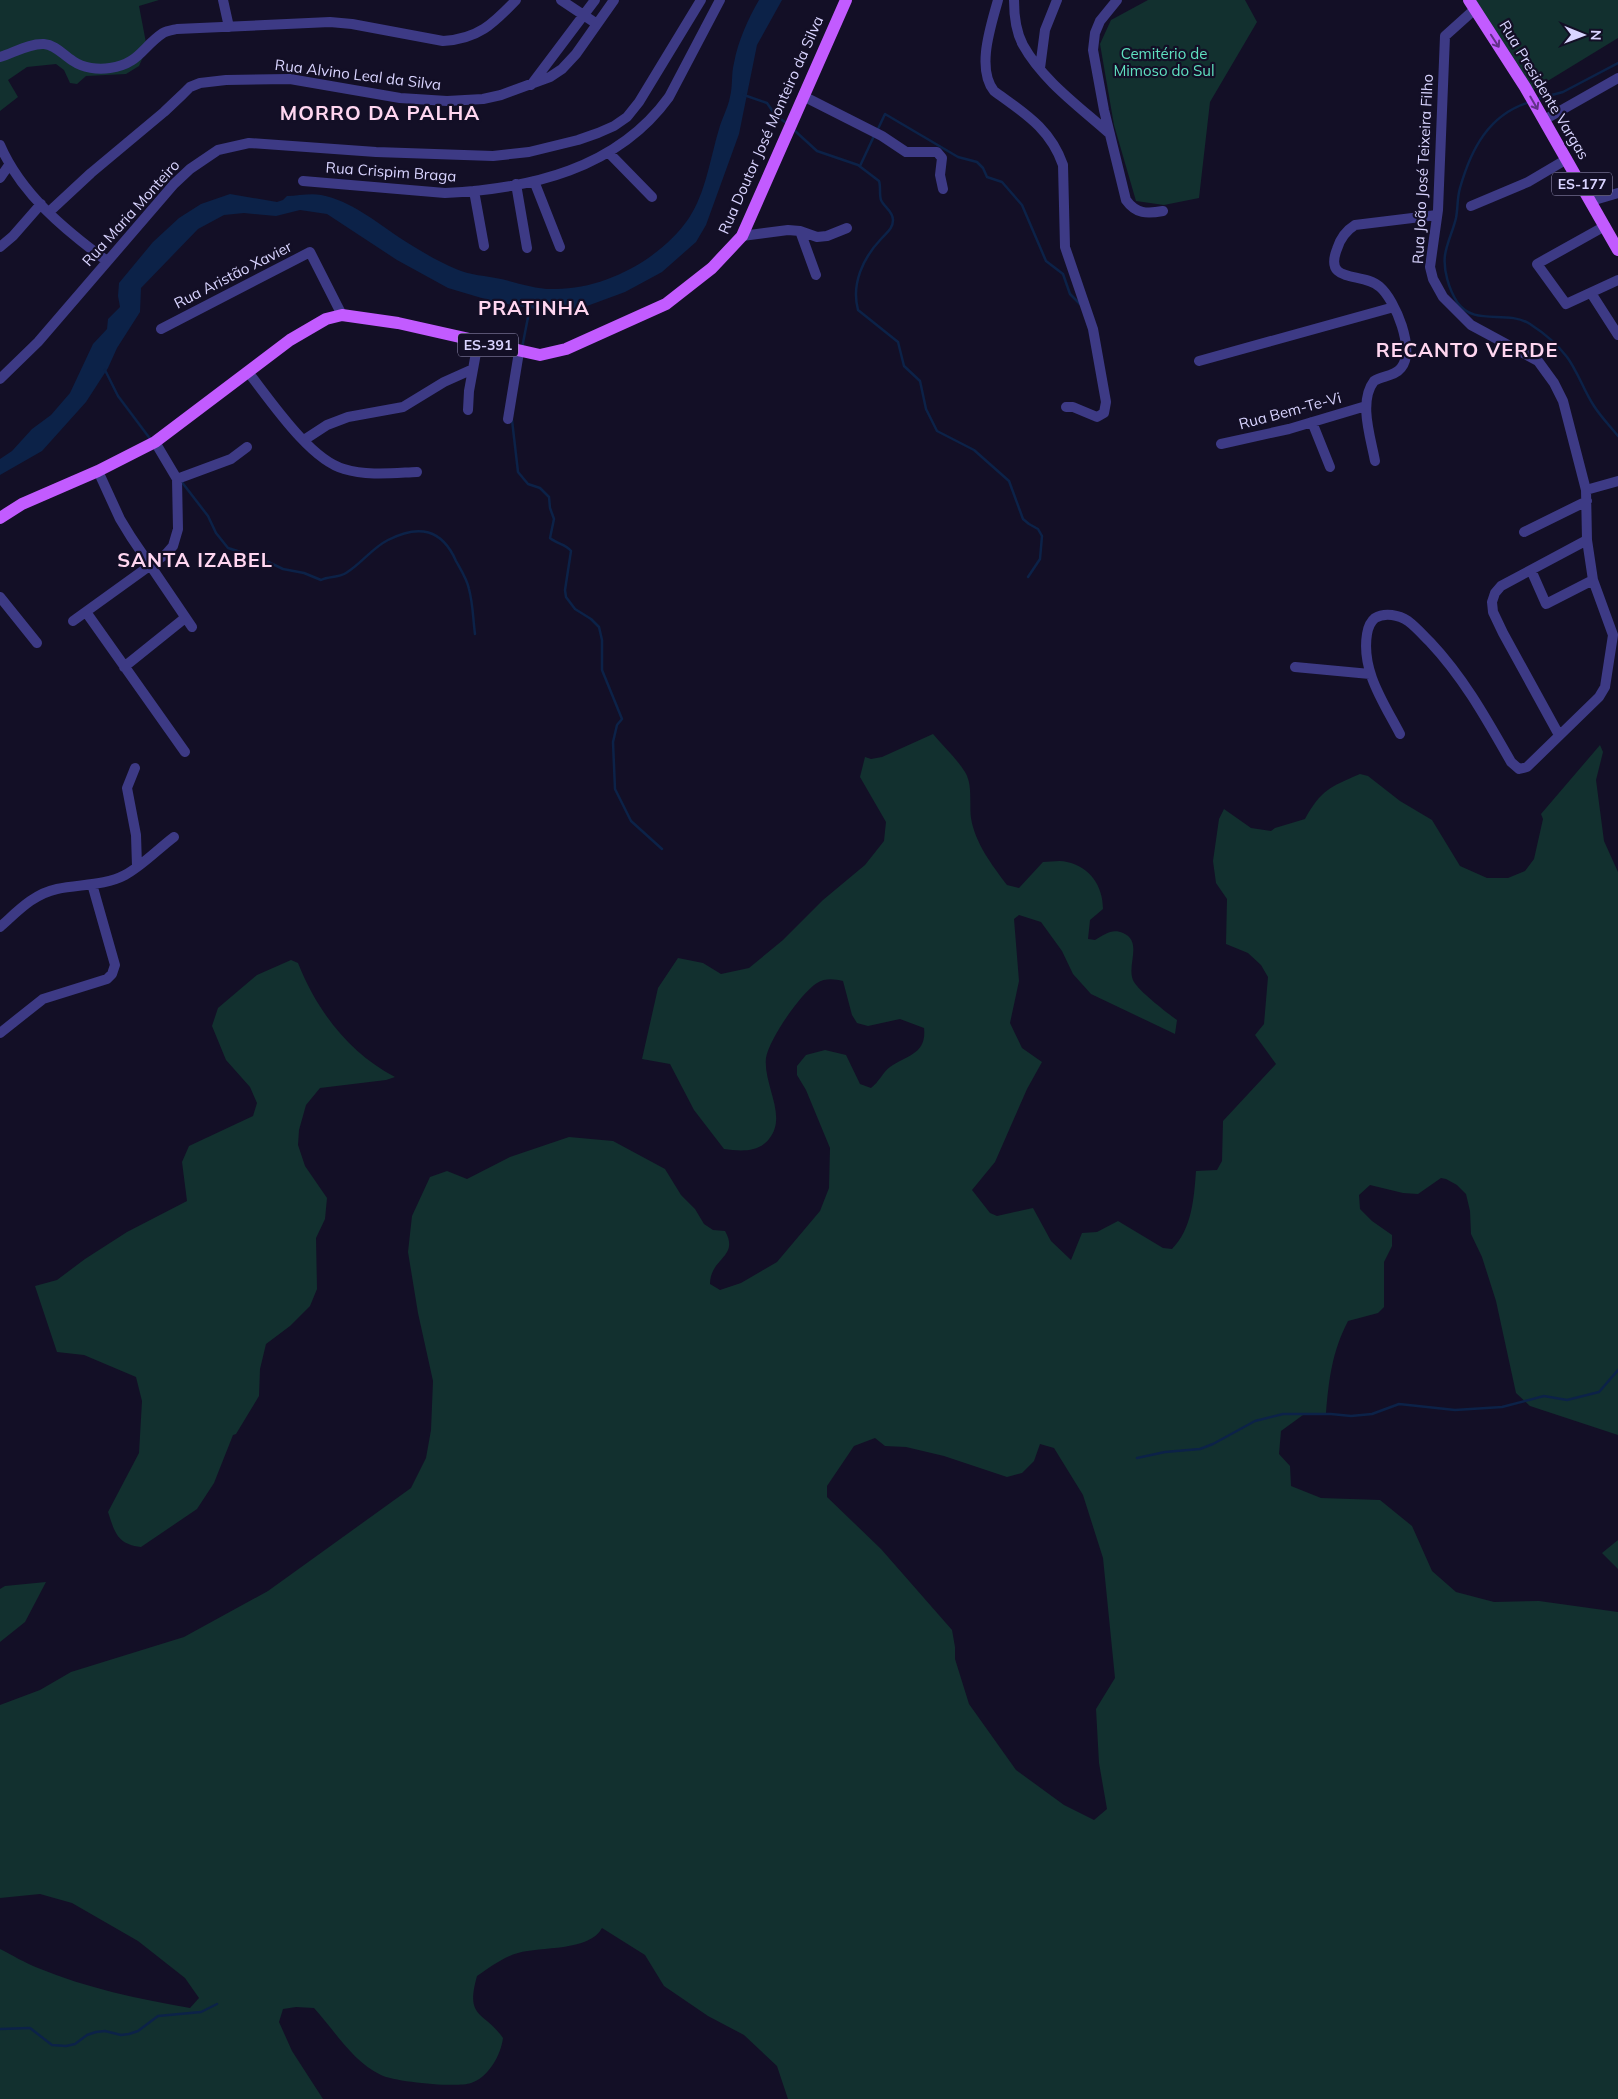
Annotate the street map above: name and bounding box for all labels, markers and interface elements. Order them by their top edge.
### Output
north arrow [1558,10,1608,60]
street label: Rua Doutor José Monteiro da Silva [714,13,827,237]
street label: Rua Presidente Vargas [1495,17,1593,163]
text: N [1587,30,1605,41]
one-way arrow [1490,34,1501,48]
park label: Cemitério de Mimoso do Sul [1113,44,1215,80]
street label: Rua Alvino Leal da Silva [274,55,442,94]
street label: Rua João José Teixeira Filho [1408,73,1437,265]
one-way arrow [1530,96,1540,110]
district label: MORRO DA PALHA [280,100,480,125]
street label: Rua Maria Monteiro [78,155,183,270]
street label: Rua Crispim Braga [325,157,457,186]
road number: ES-177 [1552,172,1612,195]
street label: Rua Aristão Xavier [171,236,295,313]
district label: PRATINHA [478,295,590,320]
road number: ES-391 [458,334,518,356]
district label: RECANTO VERDE [1376,337,1558,362]
street label: Rua Bem-Te-Vi [1237,388,1343,433]
district label: SANTA IZABEL [117,547,273,572]

